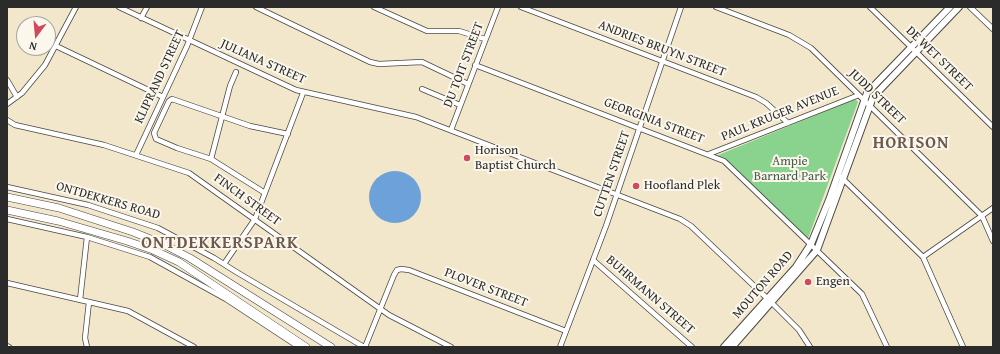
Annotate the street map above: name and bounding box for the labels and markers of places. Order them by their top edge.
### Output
place label: Horison Baptist Church [475,143,556,174]
marker: Horison Baptist Church [462,153,472,163]
place label: Hoofland Plek [644,178,720,194]
marker: Hoofland Plek [631,181,641,191]
place label: Engen [816,274,850,290]
marker: Engen [803,277,813,287]

